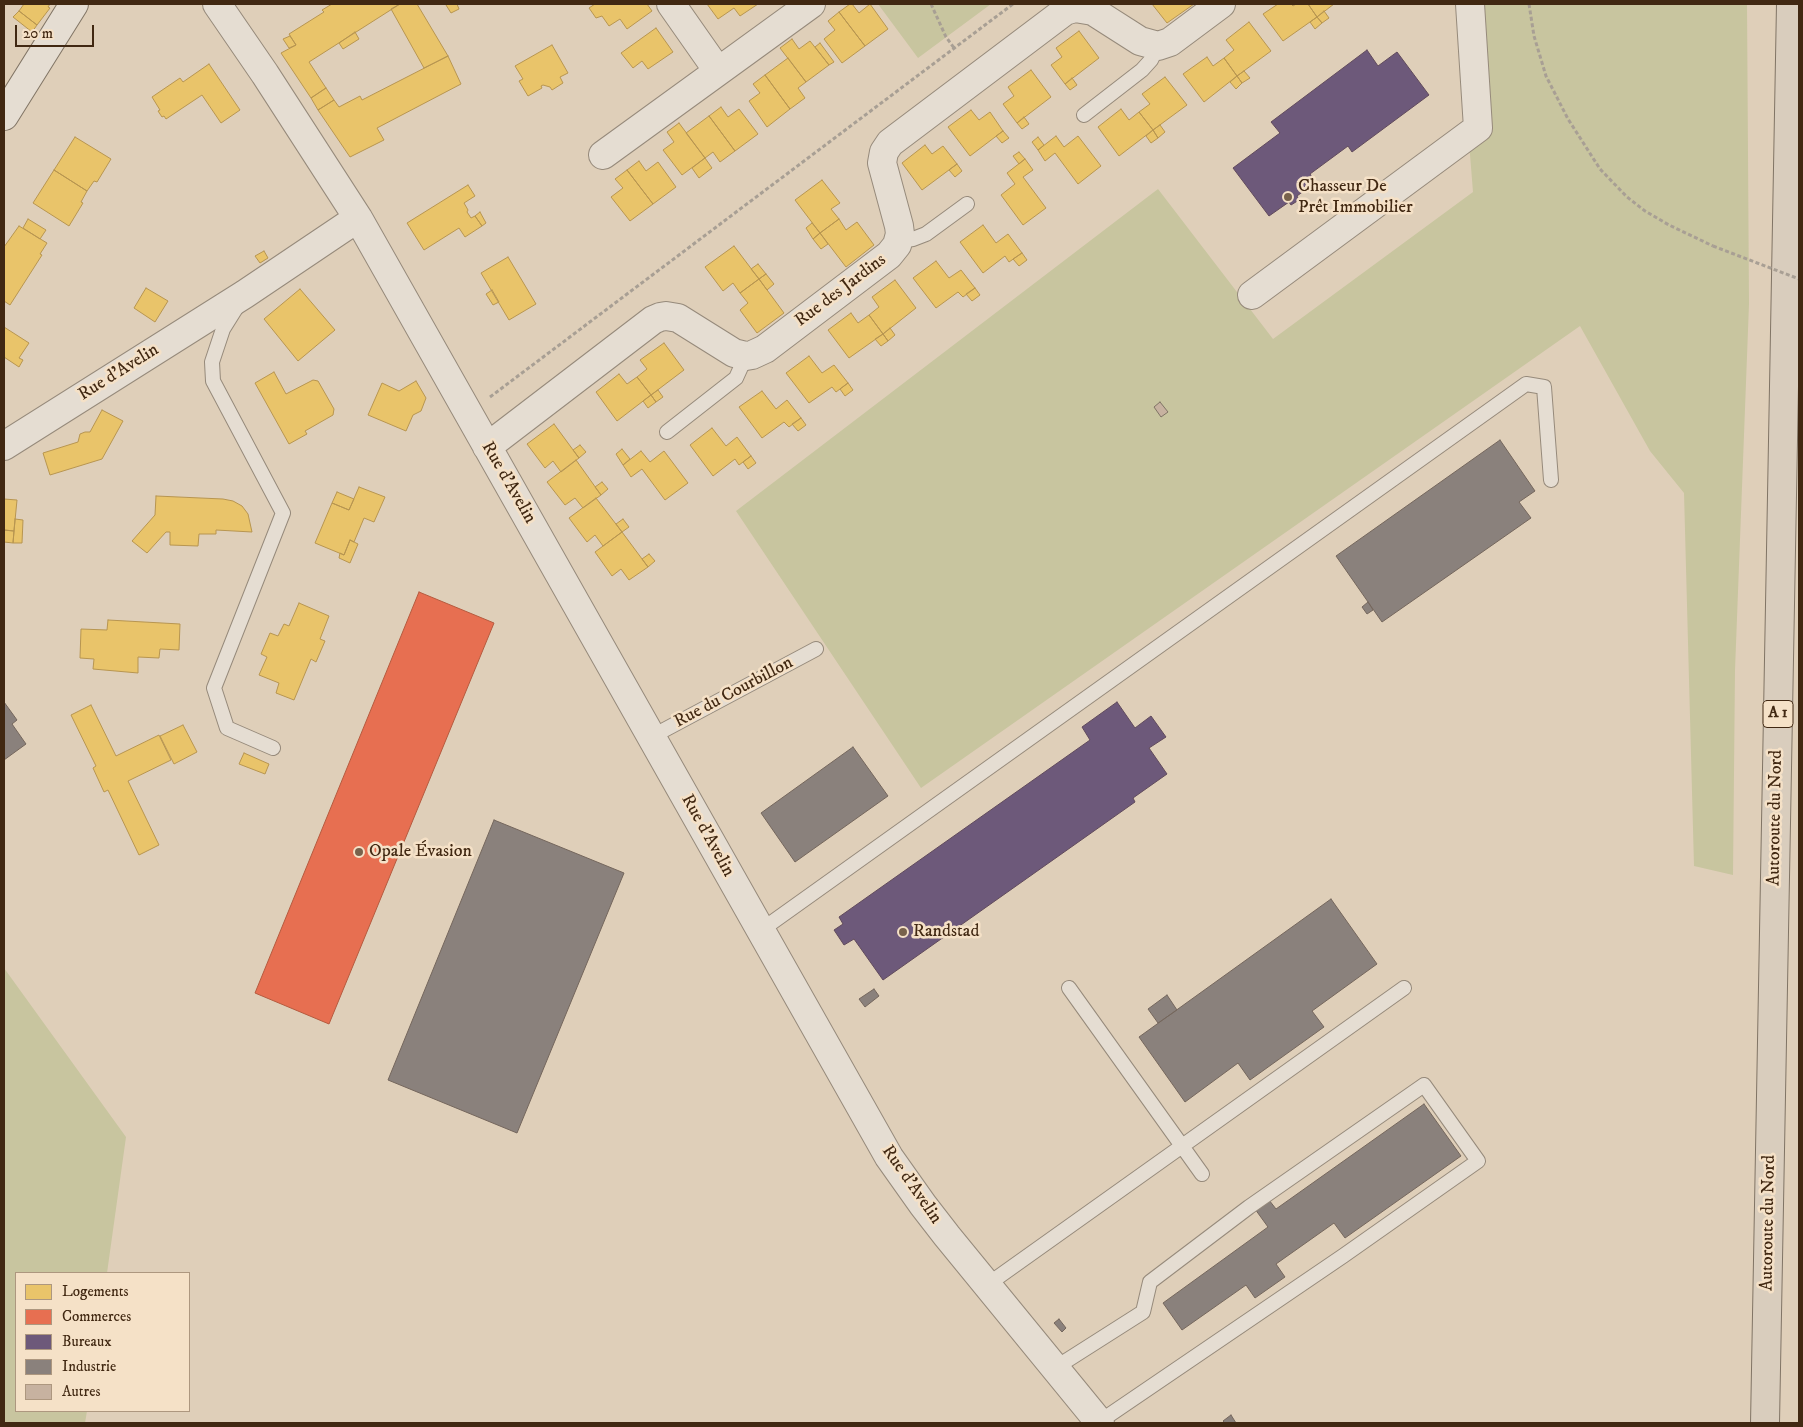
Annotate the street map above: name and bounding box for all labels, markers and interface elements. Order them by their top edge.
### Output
scale bar [18,15,96,47]
text: 20 m [23,24,53,43]
place label: Chasseur De Prêt Immobilier [1298,176,1413,218]
marker: Chasseur De Prêt Immobilier [1282,191,1294,203]
street label: Rue des Jardins [791,250,891,332]
street label: Rue d'Avelin [75,340,163,406]
street label: Rue d'Avelin [476,438,540,528]
street label: Rue du Courbillon [671,653,797,733]
road number: A 1 [1763,701,1793,728]
street label: Autoroute du Nord [1764,750,1788,886]
street label: Rue d'Avelin [676,791,738,881]
place label: Opale Évasion [369,841,472,863]
marker: Opale Évasion [353,846,365,858]
place label: Randstad [913,921,979,943]
marker: Randstad [897,926,909,938]
street label: Rue d'Avelin [876,1142,946,1228]
street label: Autoroute du Nord [1757,1155,1781,1291]
legend [15,1272,190,1412]
text: Logements [62,1282,129,1301]
text: Commerces [62,1307,131,1326]
text: Bureaux [62,1332,112,1351]
text: Industrie [62,1357,116,1376]
text: Autres [62,1382,100,1401]

